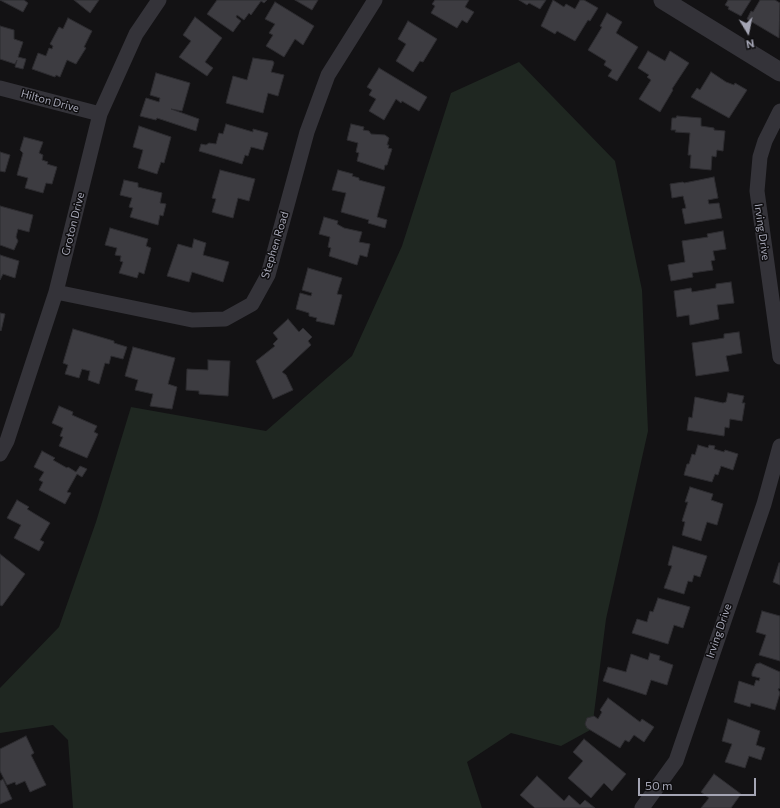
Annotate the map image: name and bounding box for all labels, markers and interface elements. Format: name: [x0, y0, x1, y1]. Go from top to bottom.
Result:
north arrow: [728, 12, 768, 52]
text: N: [745, 37, 755, 51]
street label: Hilton Drive: [19, 87, 81, 115]
street label: Groton Drive: [59, 191, 87, 257]
street label: Irving Drive: [752, 203, 772, 261]
street label: Stephen Road: [259, 210, 291, 280]
street label: Irving Drive: [703, 602, 735, 660]
scale bar: [640, 770, 758, 796]
text: 50 m: [645, 778, 673, 792]

